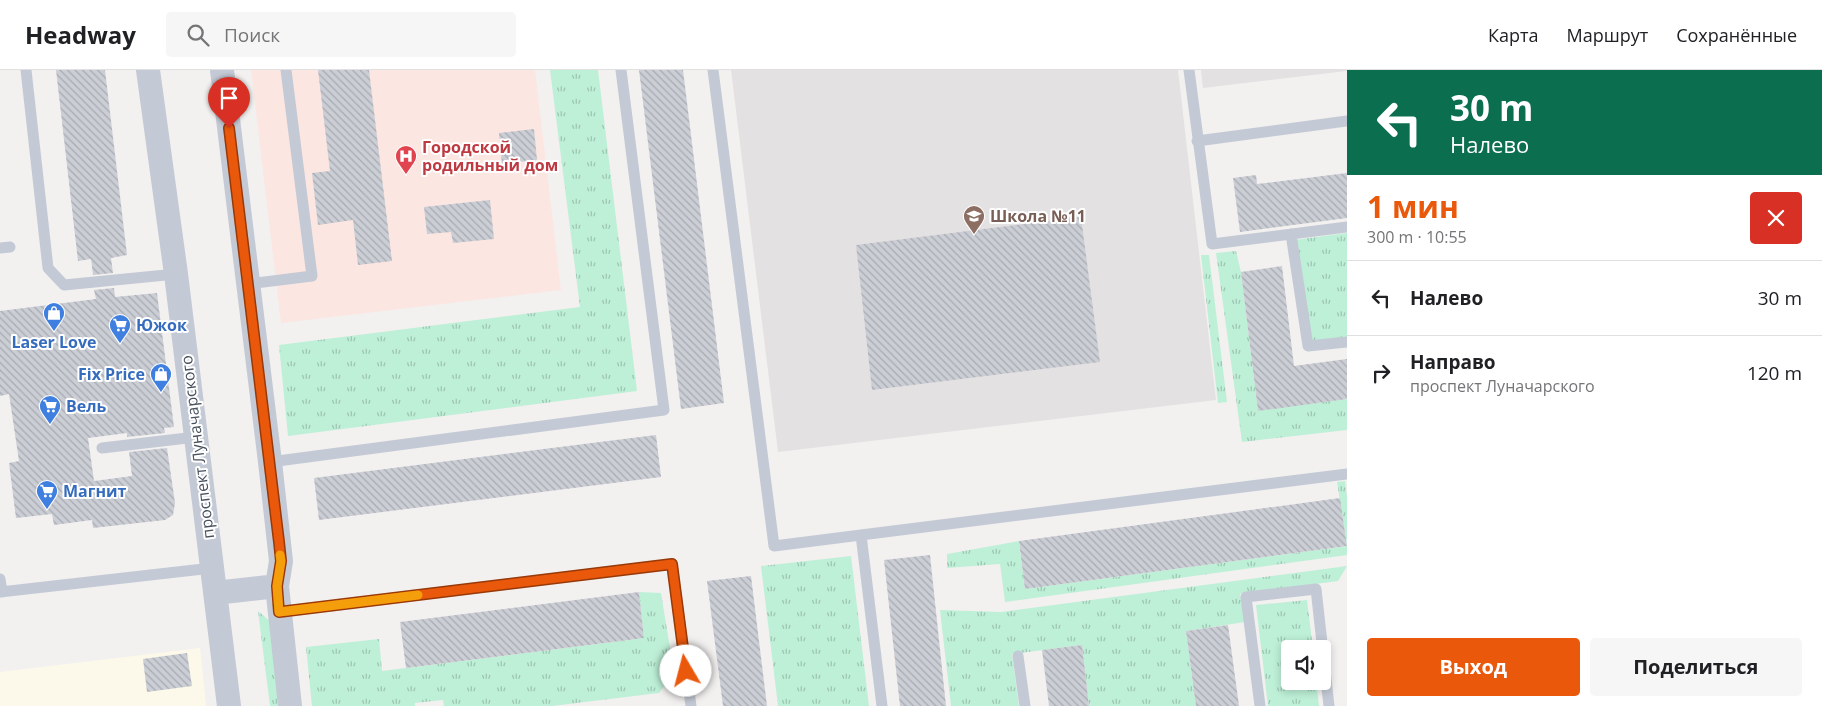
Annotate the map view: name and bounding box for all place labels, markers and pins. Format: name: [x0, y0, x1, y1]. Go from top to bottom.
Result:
pin: [208, 77, 250, 128]
place label: Городской родильный дом: [422, 136, 558, 176]
hospital icon: Городской родильный дом: [394, 144, 418, 175]
school or university icon: Школа №11: [962, 204, 986, 235]
place label: Школа №11: [990, 205, 1086, 227]
shop icon: Laser Love: [42, 301, 66, 332]
supermarket icon: Южок: [108, 313, 132, 344]
place label: Южок: [136, 314, 187, 336]
place label: Laser Love: [11, 331, 97, 353]
shop icon: Fix Price: [149, 362, 173, 393]
place label: Fix Price: [78, 363, 145, 385]
supermarket icon: Вель: [38, 394, 62, 425]
place label: Вель: [66, 395, 107, 417]
supermarket icon: Магнит: [35, 479, 59, 510]
place label: Магнит: [63, 480, 127, 502]

